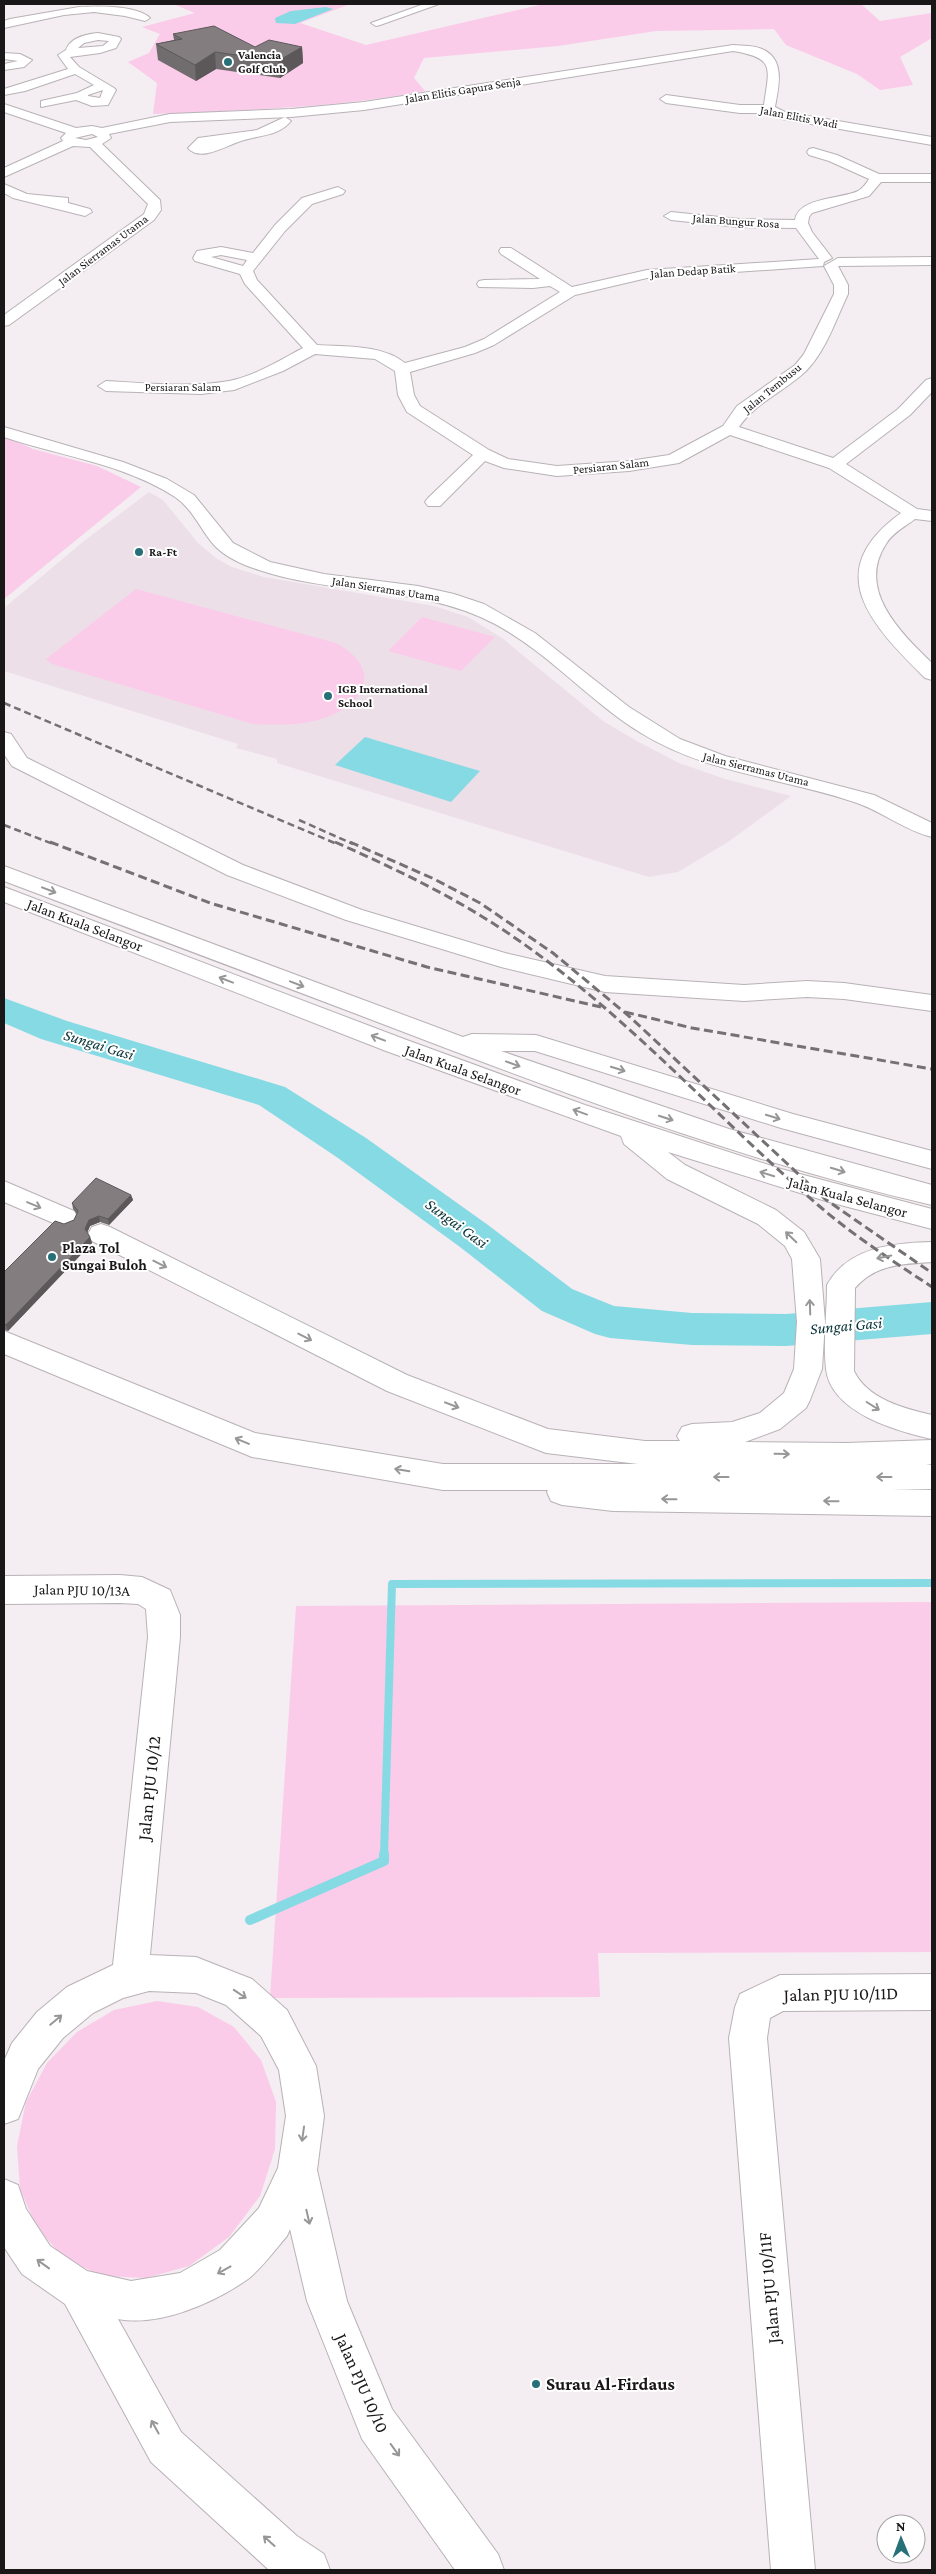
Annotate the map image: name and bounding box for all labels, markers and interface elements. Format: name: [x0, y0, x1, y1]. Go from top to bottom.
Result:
place label: Valencia Golf Club: [237, 48, 286, 76]
marker: Valencia Golf Club: [222, 56, 234, 68]
street label: Jalan Elitis Gapura Senja: [403, 74, 522, 106]
street label: Jalan Elitis Wadi: [758, 102, 839, 131]
street label: Jalan Sierramas Utama: [54, 211, 151, 289]
street label: Jalan Bungur Rosa: [691, 211, 780, 231]
street label: Jalan Dedap Batik: [649, 261, 736, 281]
street label: Jalan Tembusu: [739, 360, 805, 416]
street label: Persiaran Salam: [145, 380, 222, 394]
street label: Persiaran Salam: [572, 455, 650, 477]
place label: Ra-Ft: [149, 545, 178, 559]
marker: Ra-Ft: [133, 546, 145, 558]
street label: Jalan Sierramas Utama: [330, 573, 441, 605]
place label: IGB International School: [338, 682, 428, 710]
marker: IGB International School: [322, 690, 334, 702]
street label: Jalan Sierramas Utama: [700, 749, 811, 789]
one-way arrow: [41, 886, 57, 895]
street label: Jalan Kuala Selangor: [23, 895, 146, 956]
one-way arrow: [219, 974, 234, 984]
one-way arrow: [289, 980, 305, 989]
water label: Sungai Gasi: [61, 1026, 137, 1064]
one-way arrow: [371, 1033, 386, 1042]
street label: Jalan Kuala Selangor: [400, 1041, 524, 1100]
one-way arrow: [504, 1060, 520, 1069]
one-way arrow: [609, 1064, 625, 1074]
one-way arrow: [572, 1107, 588, 1116]
one-way arrow: [658, 1113, 674, 1123]
one-way arrow: [764, 1113, 780, 1122]
one-way arrow: [830, 1165, 846, 1175]
one-way arrow: [760, 1169, 776, 1179]
street label: Jalan Kuala Selangor: [785, 1173, 910, 1222]
water label: Sungai Gasi: [422, 1195, 492, 1253]
one-way arrow: [26, 1200, 41, 1210]
one-way arrow: [785, 1231, 797, 1243]
place label: Plaza Tol Sungai Buloh: [62, 1240, 147, 1273]
marker: Plaza Tol Sungai Buloh: [46, 1251, 58, 1263]
one-way arrow: [876, 1253, 892, 1263]
one-way arrow: [152, 1259, 167, 1269]
one-way arrow: [806, 1299, 815, 1315]
water label: Sungai Gasi: [809, 1314, 884, 1338]
one-way arrow: [297, 1333, 312, 1342]
one-way arrow: [866, 1400, 880, 1411]
one-way arrow: [445, 1401, 460, 1410]
one-way arrow: [235, 1436, 250, 1446]
one-way arrow: [774, 1449, 790, 1459]
one-way arrow: [394, 1465, 410, 1475]
one-way arrow: [713, 1472, 730, 1482]
one-way arrow: [876, 1472, 892, 1482]
one-way arrow: [661, 1494, 677, 1504]
one-way arrow: [823, 1497, 839, 1506]
street label: Jalan PJU 10/13A: [32, 1581, 131, 1600]
street label: Jalan PJU 10/12: [133, 1735, 164, 1843]
street label: Jalan PJU 10/11D: [782, 1983, 898, 2005]
one-way arrow: [233, 1989, 247, 1999]
one-way arrow: [50, 2014, 63, 2025]
one-way arrow: [297, 2126, 307, 2142]
one-way arrow: [304, 2209, 313, 2225]
street label: Jalan PJU 10/11F: [754, 2232, 784, 2346]
one-way arrow: [36, 2259, 50, 2269]
one-way arrow: [217, 2265, 232, 2275]
street label: Jalan PJU 10/10: [330, 2328, 393, 2436]
place label: Surau Al-Firdaus: [546, 2374, 675, 2394]
marker: Surau Al-Firdaus: [530, 2378, 542, 2390]
one-way arrow: [149, 2420, 159, 2435]
one-way arrow: [390, 2443, 400, 2457]
north arrow: [876, 2514, 926, 2564]
text: N: [896, 2518, 906, 2534]
one-way arrow: [262, 2535, 275, 2547]

